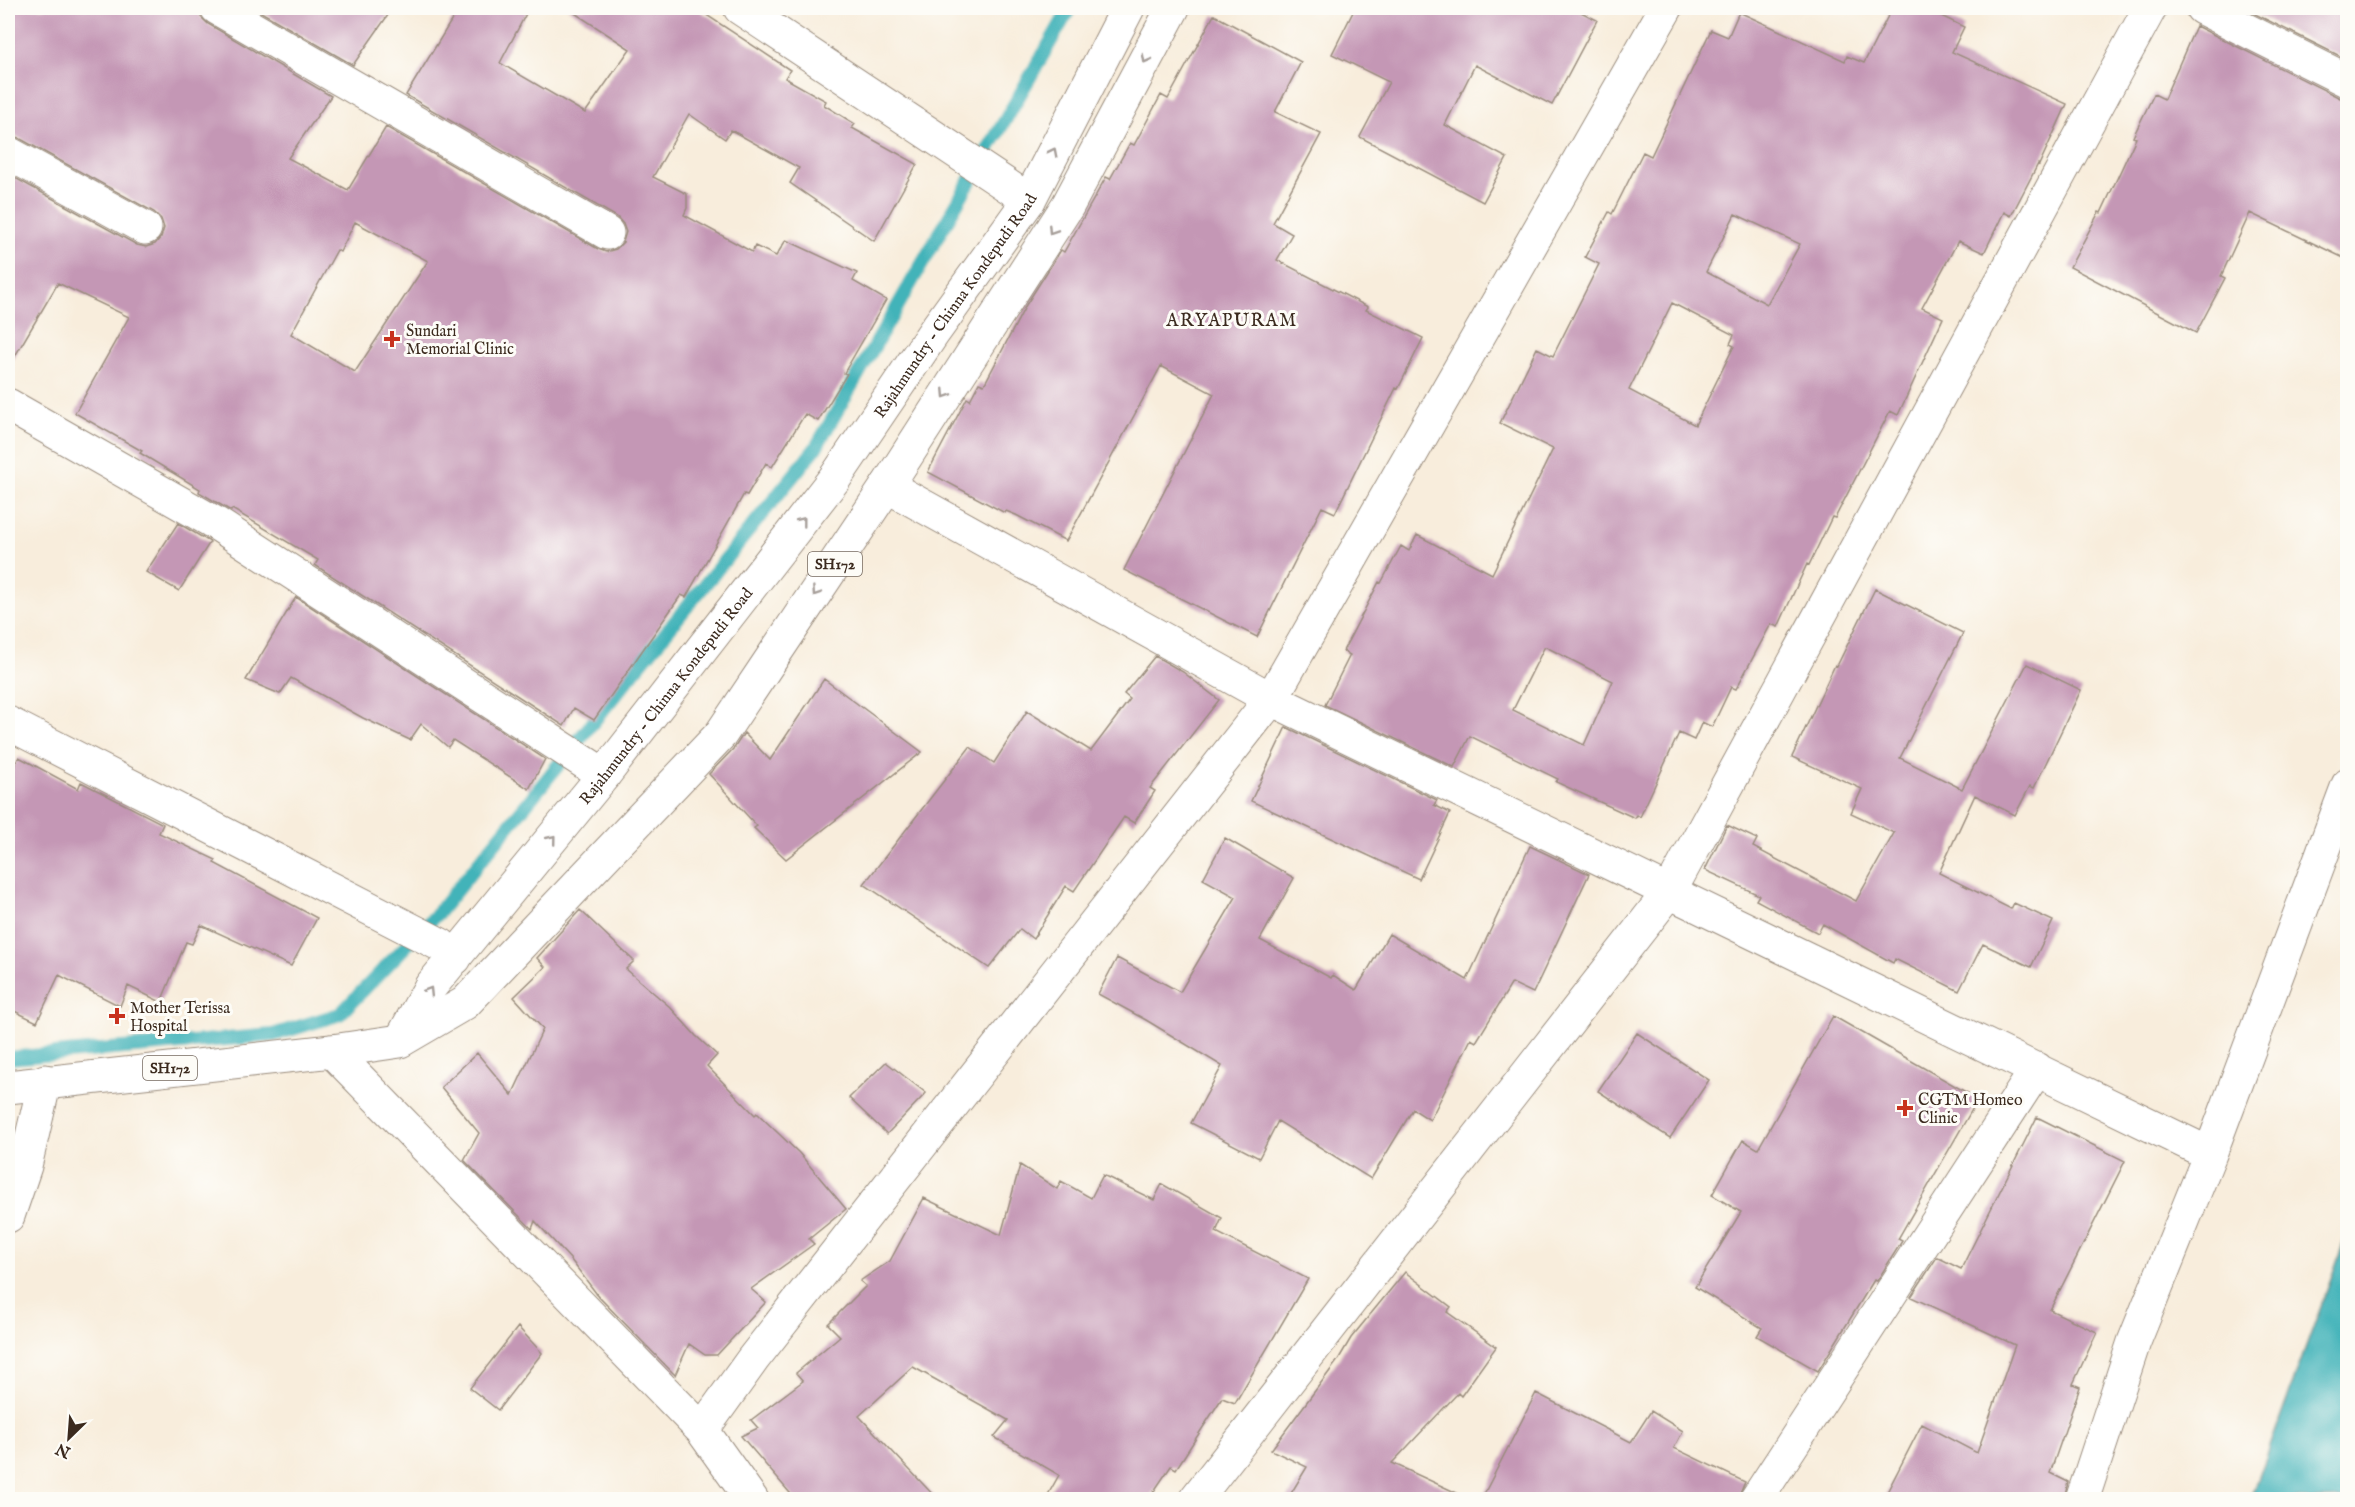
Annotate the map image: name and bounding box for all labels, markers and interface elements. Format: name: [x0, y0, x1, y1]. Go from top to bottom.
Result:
one-way arrow: [1142, 53, 1153, 63]
one-way arrow: [1046, 147, 1057, 158]
street label: Rajahmundry - Chinna Kondepudi Road: [871, 191, 1043, 422]
one-way arrow: [1047, 224, 1059, 234]
district label: ARYAPURAM: [1165, 310, 1298, 333]
place label: Sundari Memorial Clinic: [406, 322, 514, 360]
marker: Sundari Memorial Clinic: [383, 330, 401, 348]
one-way arrow: [942, 388, 954, 398]
one-way arrow: [794, 516, 805, 527]
road number: SH172: [808, 552, 862, 576]
street label: Rajahmundry - Chinna Kondepudi Road: [576, 584, 758, 809]
one-way arrow: [812, 585, 823, 596]
one-way arrow: [544, 835, 555, 846]
one-way arrow: [421, 986, 432, 997]
place label: Mother Terissa Hospital: [130, 999, 230, 1037]
marker: Mother Terissa Hospital: [108, 1007, 126, 1025]
road number: SH172: [143, 1056, 197, 1080]
place label: CGTM Homeo Clinic: [1918, 1091, 2023, 1129]
marker: CGTM Homeo Clinic: [1896, 1099, 1914, 1117]
north arrow: [39, 1408, 99, 1468]
text: N: [53, 1438, 75, 1462]

